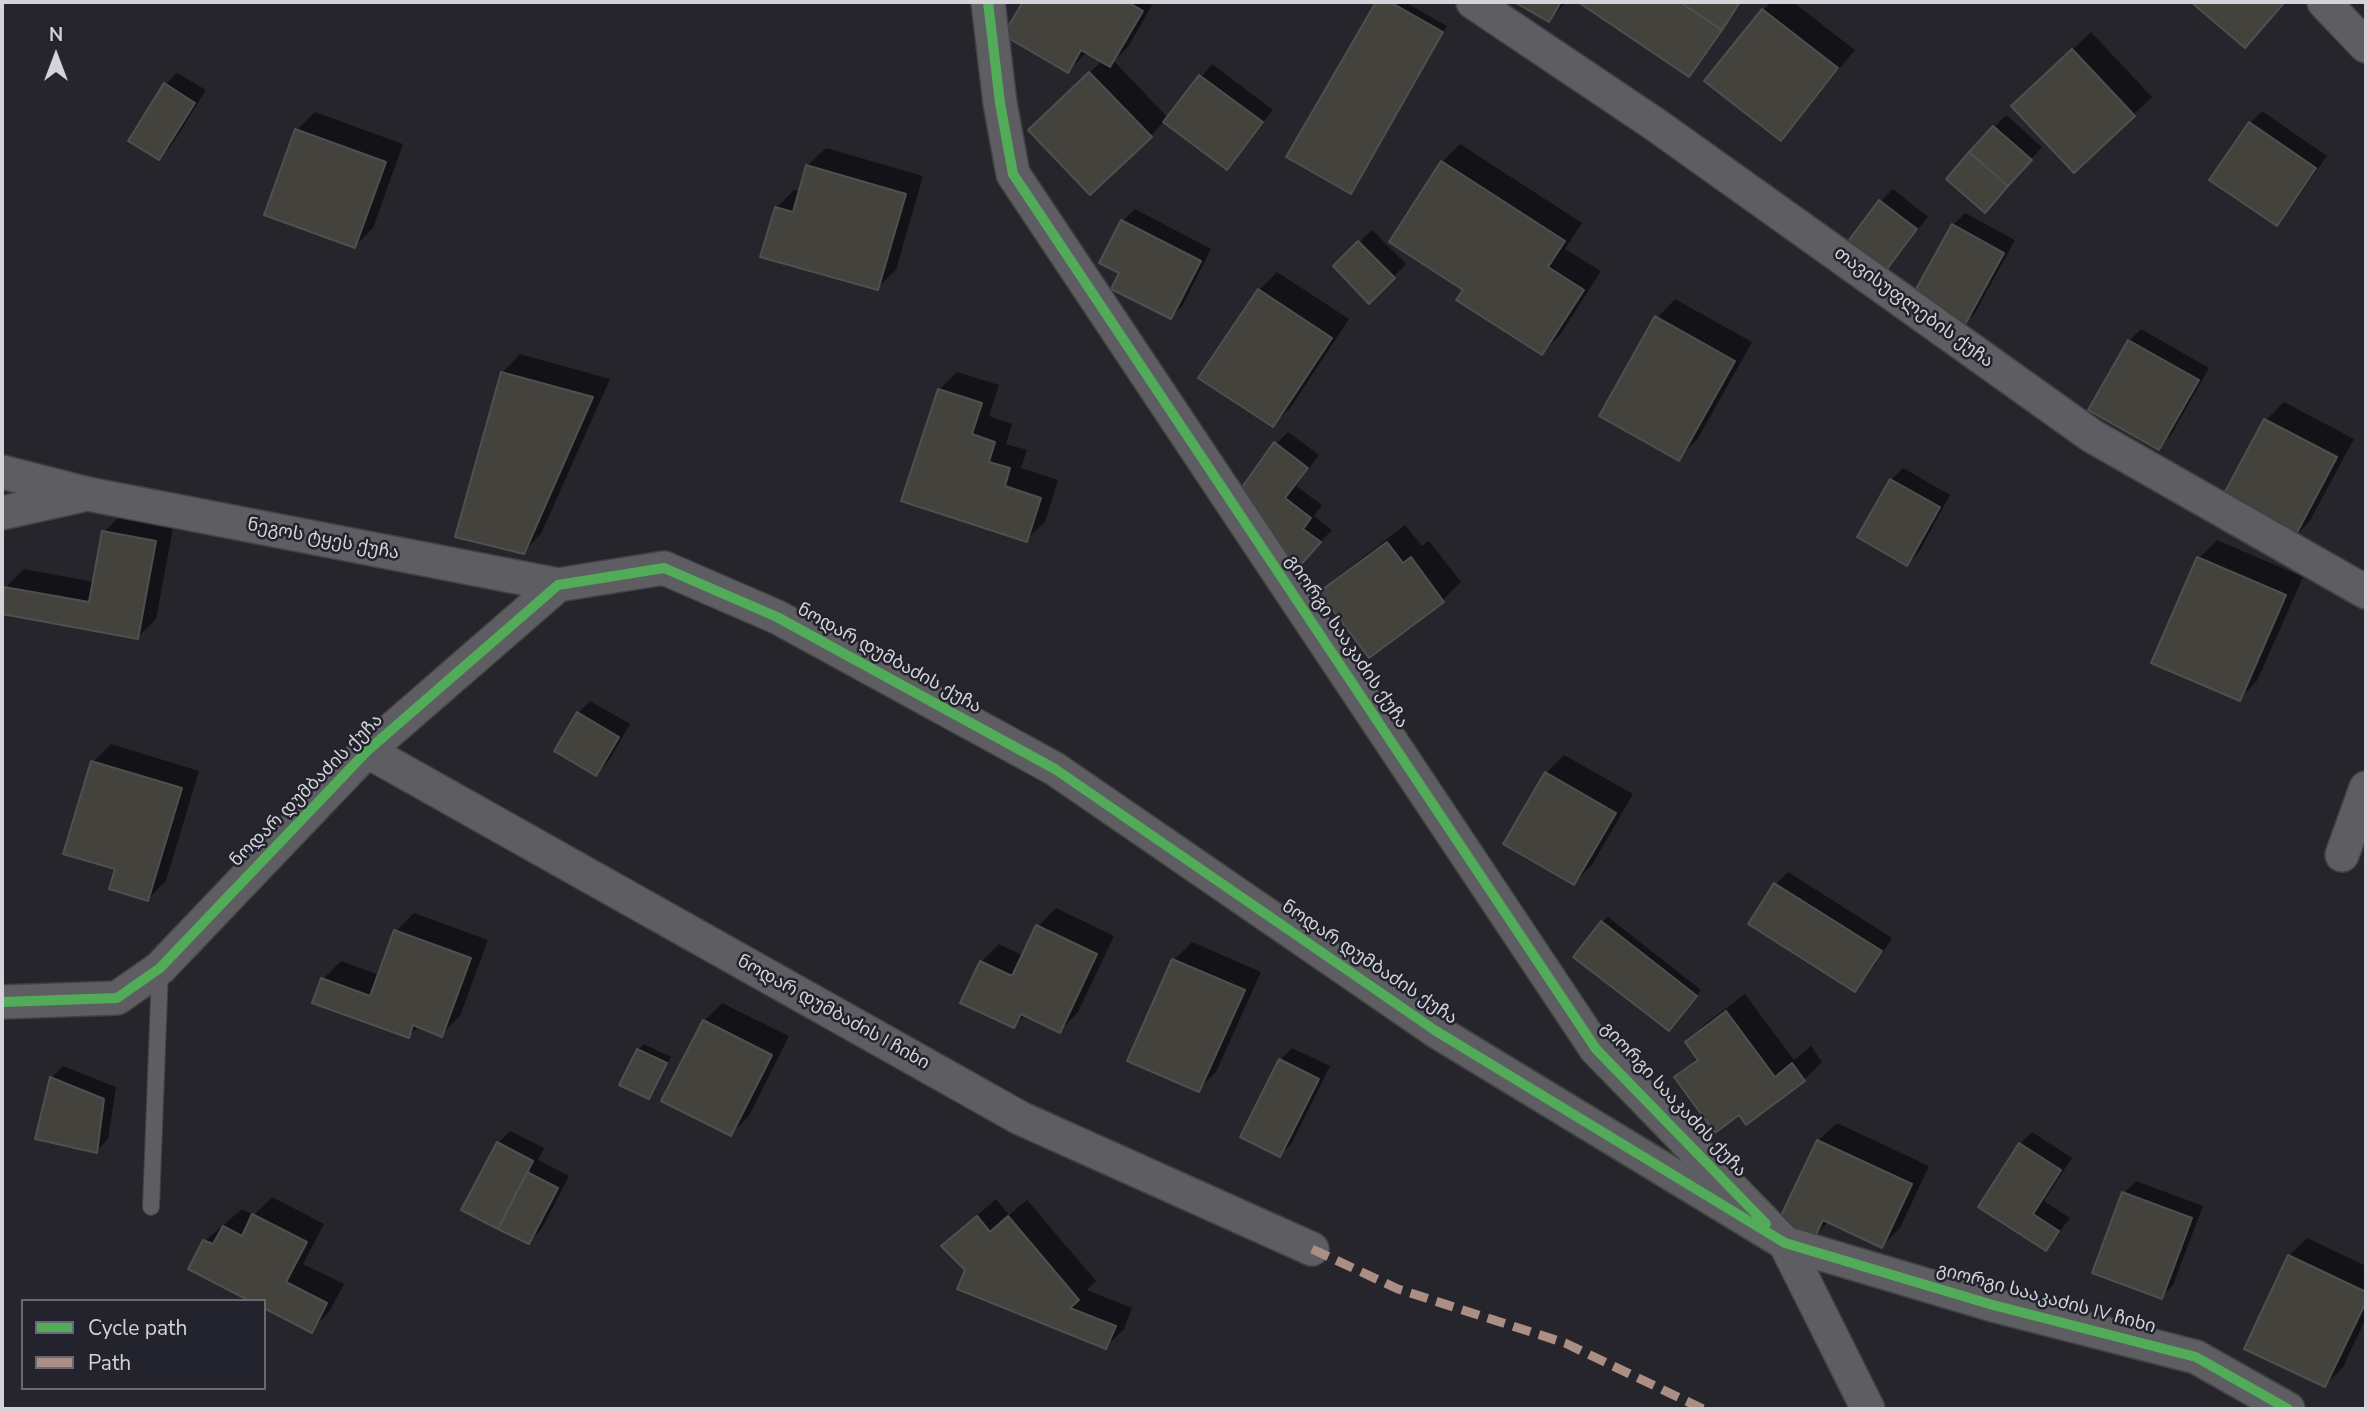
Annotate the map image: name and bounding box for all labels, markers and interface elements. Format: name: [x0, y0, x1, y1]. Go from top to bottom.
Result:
north arrow: [21, 21, 91, 91]
text: N: [49, 22, 63, 48]
street label: თავისუფლების ქუჩა: [1829, 243, 1997, 373]
street label: ნეგოს ტყეს ქუჩა: [245, 515, 401, 565]
street label: გიორგი სააკაძის ქუჩა: [1280, 551, 1412, 733]
street label: ნოდარ დუმბაძის ქუჩა: [793, 599, 985, 719]
street label: ნოდარ დუმბაძის ქუჩა: [226, 710, 388, 872]
street label: ნოდარ დუმბაძის ქუჩა: [1277, 896, 1461, 1030]
street label: ნოდარ დუმბაძის I ჩიხი: [733, 951, 933, 1075]
street label: გიორგი სააკაძის ქუჩა: [1595, 1018, 1751, 1182]
street label: გიორგი სააკაძის IV ჩიხი: [1934, 1259, 2158, 1339]
legend: [21, 1299, 266, 1390]
text: Cycle path: [88, 1314, 187, 1342]
text: Path: [88, 1349, 131, 1377]

